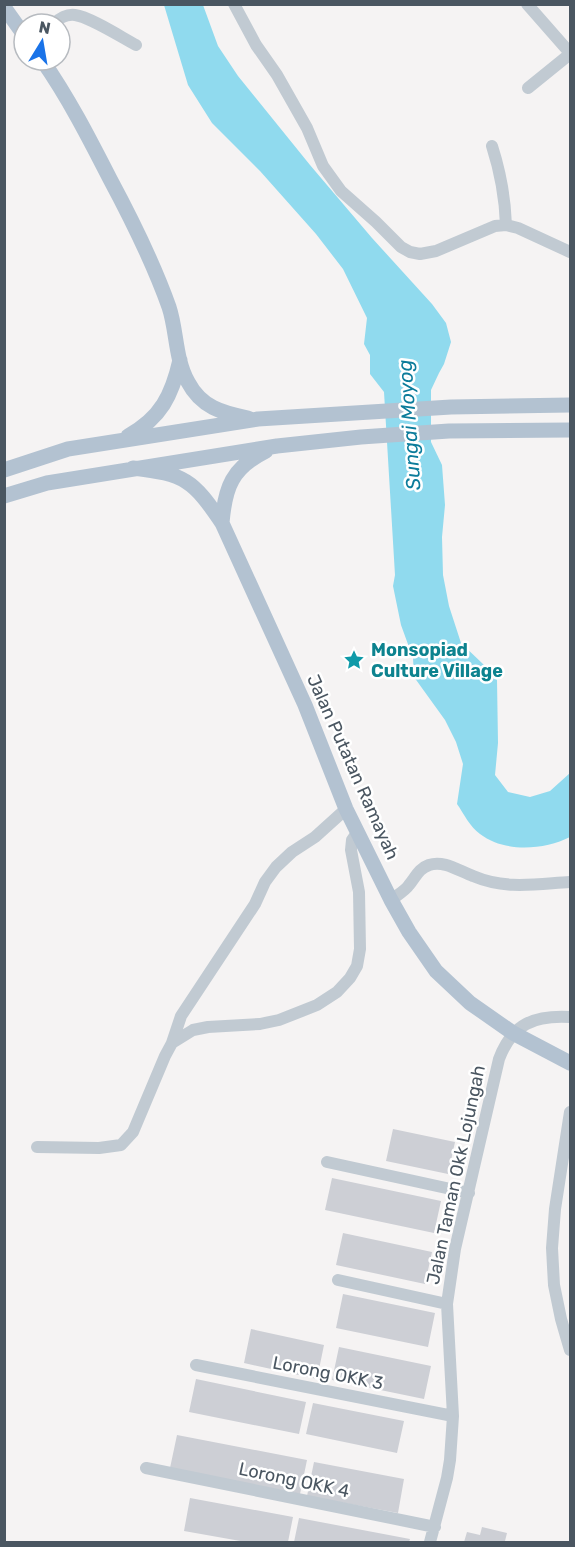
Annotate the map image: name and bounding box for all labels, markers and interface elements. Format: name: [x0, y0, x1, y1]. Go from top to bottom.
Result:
north arrow: [12, 12, 72, 72]
text: N: [37, 17, 52, 38]
water label: Sungai Moyog: [392, 359, 426, 491]
place label: Monsopiad Culture Village: [371, 639, 503, 682]
place icon: Monsopiad Culture Village: [342, 648, 366, 672]
street label: Jalan Putatan Ramayah: [302, 671, 404, 863]
street label: Jalan Taman Okk Lojungah: [422, 1063, 490, 1287]
street label: Lorong OKK 3: [271, 1351, 385, 1395]
street label: Lorong OKK 4: [237, 1458, 351, 1502]

